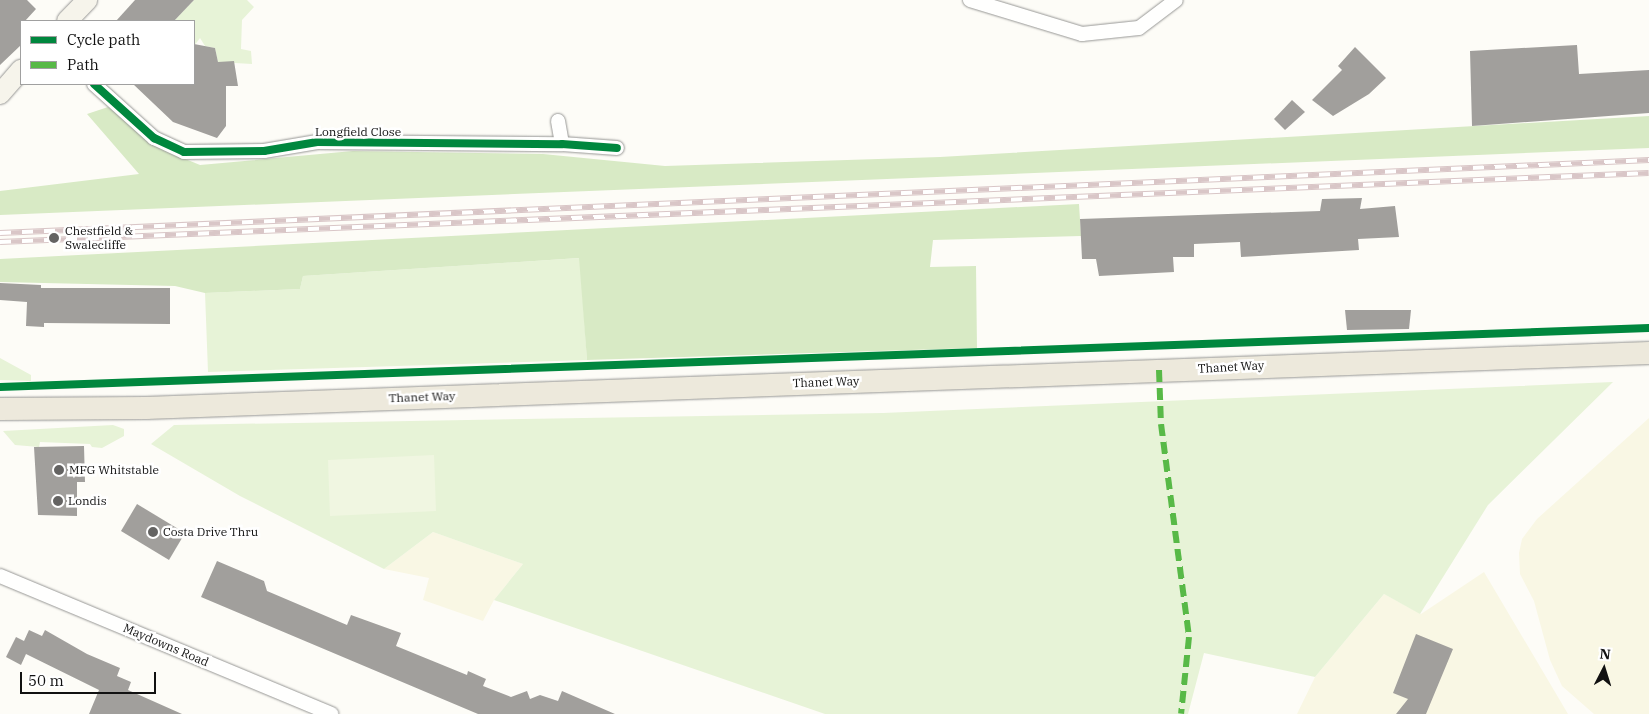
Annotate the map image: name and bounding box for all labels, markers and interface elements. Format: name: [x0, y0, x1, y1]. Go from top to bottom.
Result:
legend: [20, 20, 195, 85]
text: Cycle path: [67, 30, 140, 49]
text: Path: [67, 55, 99, 74]
street label: Longfield Close: [315, 125, 401, 139]
place label: Chestfield & Swalecliffe: [65, 224, 133, 252]
marker: Chestfield & Swalecliffe: [47, 231, 61, 245]
street label: Thanet Way: [1197, 358, 1265, 376]
street label: Thanet Way: [792, 374, 860, 390]
street label: Thanet Way: [388, 389, 456, 405]
place label: MFG Whitstable: [69, 463, 159, 477]
marker: MFG Whitstable: [53, 464, 65, 476]
place label: Londis: [68, 494, 106, 508]
marker: Londis: [52, 495, 64, 507]
place label: Costa Drive Thru: [163, 525, 258, 539]
marker: Costa Drive Thru: [147, 526, 159, 538]
street label: Maydowns Road: [121, 621, 211, 669]
north arrow: [1579, 644, 1629, 694]
text: N: [1599, 645, 1612, 664]
scale bar: [22, 662, 159, 694]
text: 50 m: [28, 671, 64, 690]

